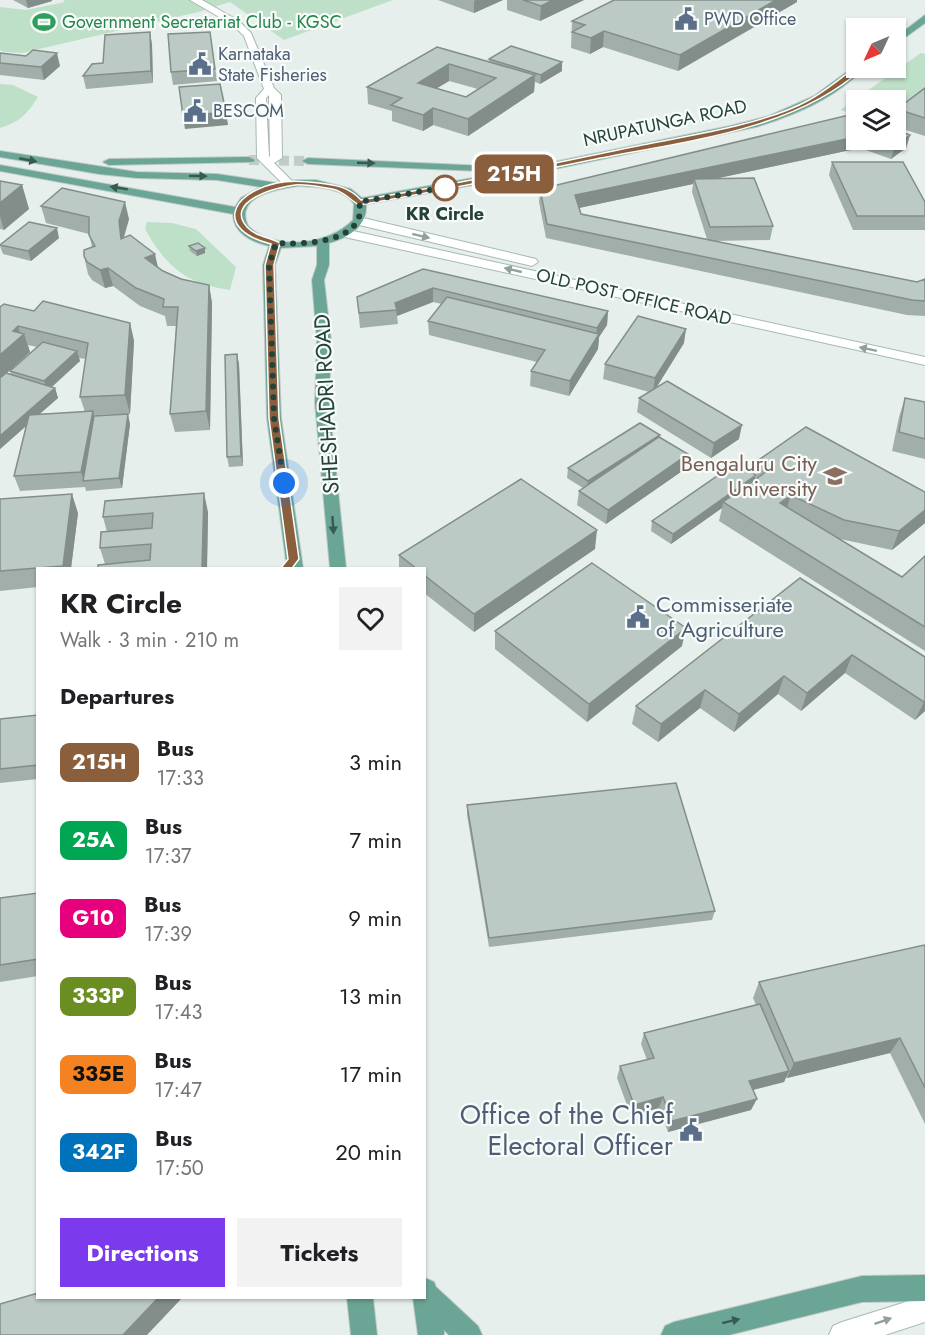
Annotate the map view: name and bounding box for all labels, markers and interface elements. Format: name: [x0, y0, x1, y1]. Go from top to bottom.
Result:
public building icon: PWD Office: [673, 6, 699, 32]
place label: PWD Office: [704, 6, 796, 32]
sports icon: Government Secretariat Club - KGSC: [31, 9, 57, 35]
place label: Government Secretariat Club - KGSC: [62, 9, 342, 35]
north arrow: [846, 18, 906, 78]
map controls: [846, 18, 906, 150]
place label: Karnataka State Fisheries: [218, 41, 327, 88]
public building icon: Karnataka State Fisheries: [187, 51, 213, 77]
button: layers: [846, 90, 906, 150]
street label: NRUPATUNGA ROAD: [581, 93, 749, 153]
public building icon: BESCOM: [182, 98, 208, 124]
place label: BESCOM: [213, 98, 284, 124]
line badge: 215H: [472, 154, 556, 194]
one-way arrow: [19, 156, 38, 165]
one-way arrow: [357, 159, 376, 168]
text: 215H: [487, 159, 541, 189]
one-way arrow: [188, 171, 207, 181]
marker: KR Circle: [432, 175, 458, 201]
one-way arrow: [109, 183, 128, 192]
place label: KR Circle: [406, 201, 484, 227]
one-way arrow: [412, 231, 430, 241]
street label: OLD POST OFFICE ROAD: [534, 262, 734, 332]
one-way arrow: [504, 265, 523, 275]
street label: SHESHADRI ROAD: [305, 313, 347, 495]
one-way arrow: [858, 344, 877, 353]
place label: Bengaluru City University: [681, 447, 817, 504]
school or university icon: Bengaluru City University: [822, 463, 848, 489]
your location: [269, 468, 299, 498]
one-way arrow: [328, 515, 338, 534]
text: KR Circle: [60, 583, 182, 624]
button: heart: [339, 587, 402, 650]
place label: Commisseriate of Agriculture: [656, 588, 793, 645]
public building icon: Commisseriate of Agriculture: [625, 604, 651, 630]
text: Walk · 3 min · 210 m: [60, 626, 239, 655]
text: Departures: [60, 680, 174, 712]
text: Bus: [157, 732, 194, 764]
text: 3 min: [349, 746, 402, 778]
text: 215H: [72, 747, 127, 777]
text: 17:33: [157, 764, 204, 793]
text: Bus: [145, 810, 182, 842]
text: 7 min: [349, 824, 402, 856]
text: 25A: [72, 825, 115, 855]
text: 17:37: [145, 842, 191, 871]
text: Bus: [144, 888, 181, 920]
text: 9 min: [348, 902, 402, 934]
text: G10: [72, 903, 114, 933]
text: 17:39: [144, 920, 192, 949]
text: Bus: [154, 966, 192, 998]
text: 13 min: [339, 980, 402, 1012]
text: 333P: [72, 981, 124, 1011]
text: 17:43: [154, 998, 202, 1027]
text: Bus: [154, 1044, 192, 1076]
text: 17 min: [340, 1058, 402, 1090]
text: 335E: [72, 1059, 124, 1089]
text: 17:47: [154, 1076, 202, 1105]
place label: Office of the Chief Electoral Officer: [460, 1095, 674, 1165]
public building icon: Office of the Chief Electoral Officer: [678, 1117, 704, 1143]
text: Bus: [155, 1122, 192, 1154]
text: 20 min: [335, 1136, 402, 1168]
text: 342F: [72, 1137, 125, 1167]
text: 17:50: [155, 1154, 204, 1183]
button: Directions: [60, 1218, 225, 1287]
button: Tickets: [237, 1218, 402, 1287]
one-way arrow: [722, 1316, 740, 1326]
one-way arrow: [874, 1316, 892, 1325]

